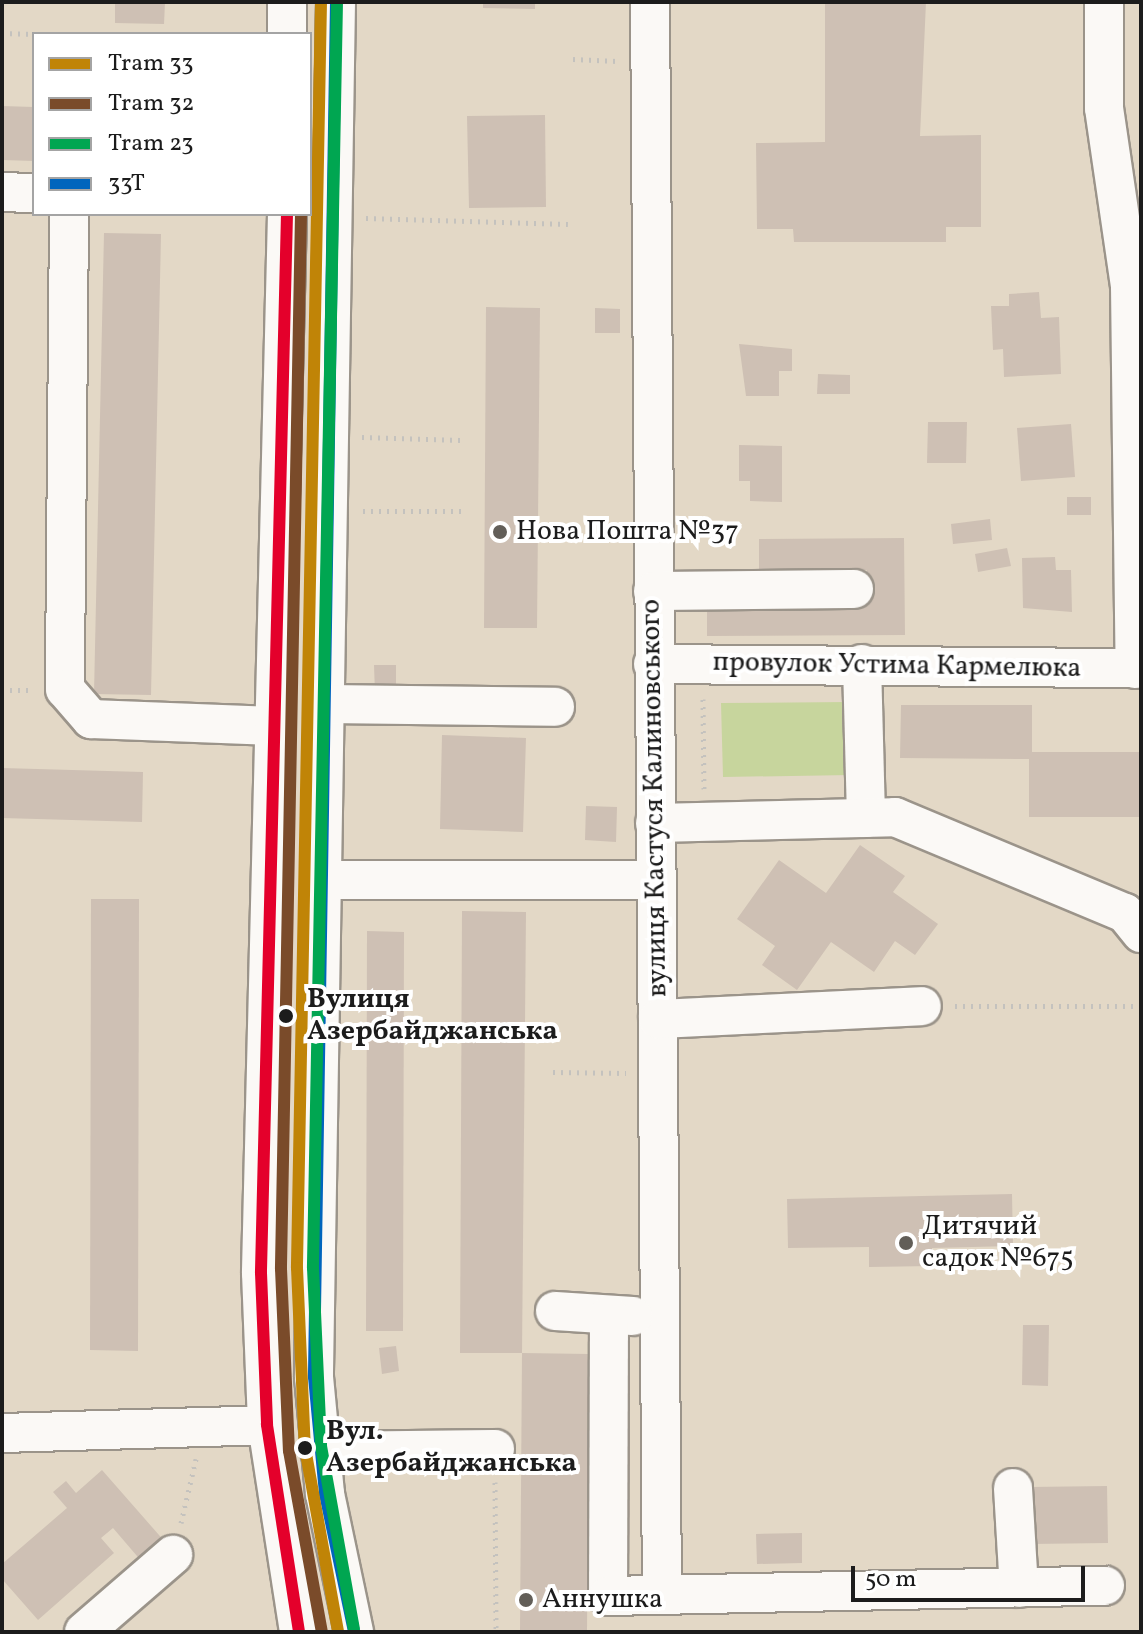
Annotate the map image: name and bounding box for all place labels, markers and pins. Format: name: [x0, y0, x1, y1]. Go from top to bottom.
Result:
place label: Нова Пошта №37: [516, 515, 739, 549]
marker: Нова Пошта №37: [491, 523, 509, 541]
place label: Вулиця Азербайджанська: [307, 983, 558, 1049]
marker: Вулиця Азербайджанська: [272, 1002, 300, 1030]
place label: Дитячий садок №675: [922, 1210, 1074, 1276]
marker: Дитячий садок №675: [897, 1234, 915, 1252]
place label: Вул. Азербайджанська: [326, 1415, 577, 1481]
marker: Вул. Азербайджанська: [291, 1434, 319, 1462]
place label: Аннушка: [542, 1583, 663, 1617]
marker: Аннушка: [517, 1591, 535, 1609]

